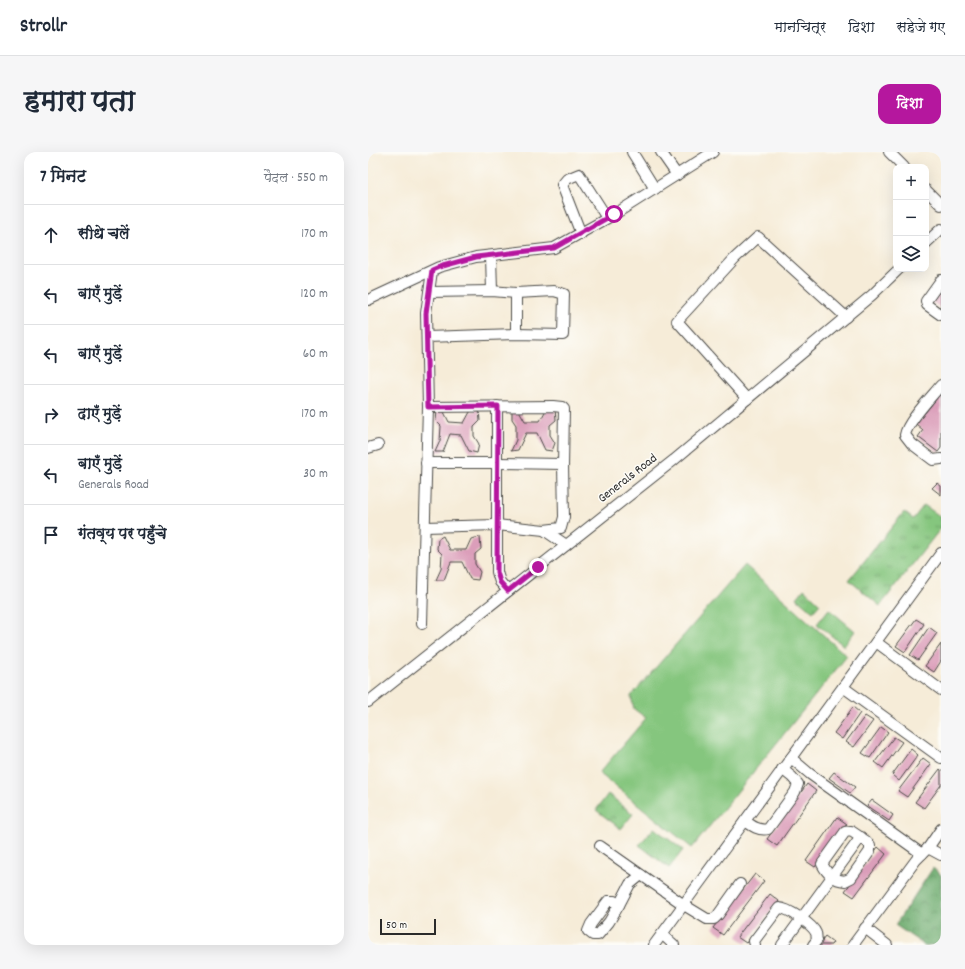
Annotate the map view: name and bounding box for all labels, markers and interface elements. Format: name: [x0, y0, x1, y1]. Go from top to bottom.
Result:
text: Strollr: [20, 14, 67, 41]
text: मानचित्र: [774, 18, 826, 38]
text: दिशा: [848, 18, 875, 38]
text: सहेजे गए: [897, 18, 945, 38]
text: हमारा पता: [24, 84, 135, 124]
button: दिशा: [878, 84, 941, 124]
map controls: [893, 164, 929, 272]
button: +: [893, 164, 929, 200]
text: 7 मिनट: [40, 166, 86, 190]
text: पैदल · 550 m: [264, 169, 328, 188]
button: −: [893, 200, 929, 236]
route start: [605, 205, 623, 223]
icon: ahead: [40, 224, 62, 246]
text: सीधे चलें: [78, 224, 129, 246]
text: 170 m: [301, 225, 328, 244]
button: layers: [893, 236, 929, 272]
icon: left: [40, 284, 62, 306]
text: बाएँ मुड़ें: [78, 284, 122, 306]
text: 120 m: [300, 285, 328, 304]
icon: left: [40, 344, 62, 366]
text: बाएँ मुड़ें: [78, 344, 122, 366]
text: 60 m: [303, 345, 328, 364]
icon: right: [40, 404, 62, 426]
text: दाएँ मुड़ें: [78, 404, 121, 426]
text: 170 m: [301, 405, 328, 424]
street label: Generals Road: [594, 450, 662, 508]
text: बाएँ मुड़ें: [78, 454, 122, 476]
icon: left: [40, 464, 62, 486]
text: 30 m: [303, 465, 328, 484]
text: Generals Road: [78, 476, 149, 495]
icon: arrive: [40, 524, 62, 546]
text: गंतव्य पर पहुँचे: [78, 524, 167, 546]
route end: [529, 558, 547, 576]
scale bar: [380, 917, 436, 936]
text: 50 m: [386, 918, 407, 934]

